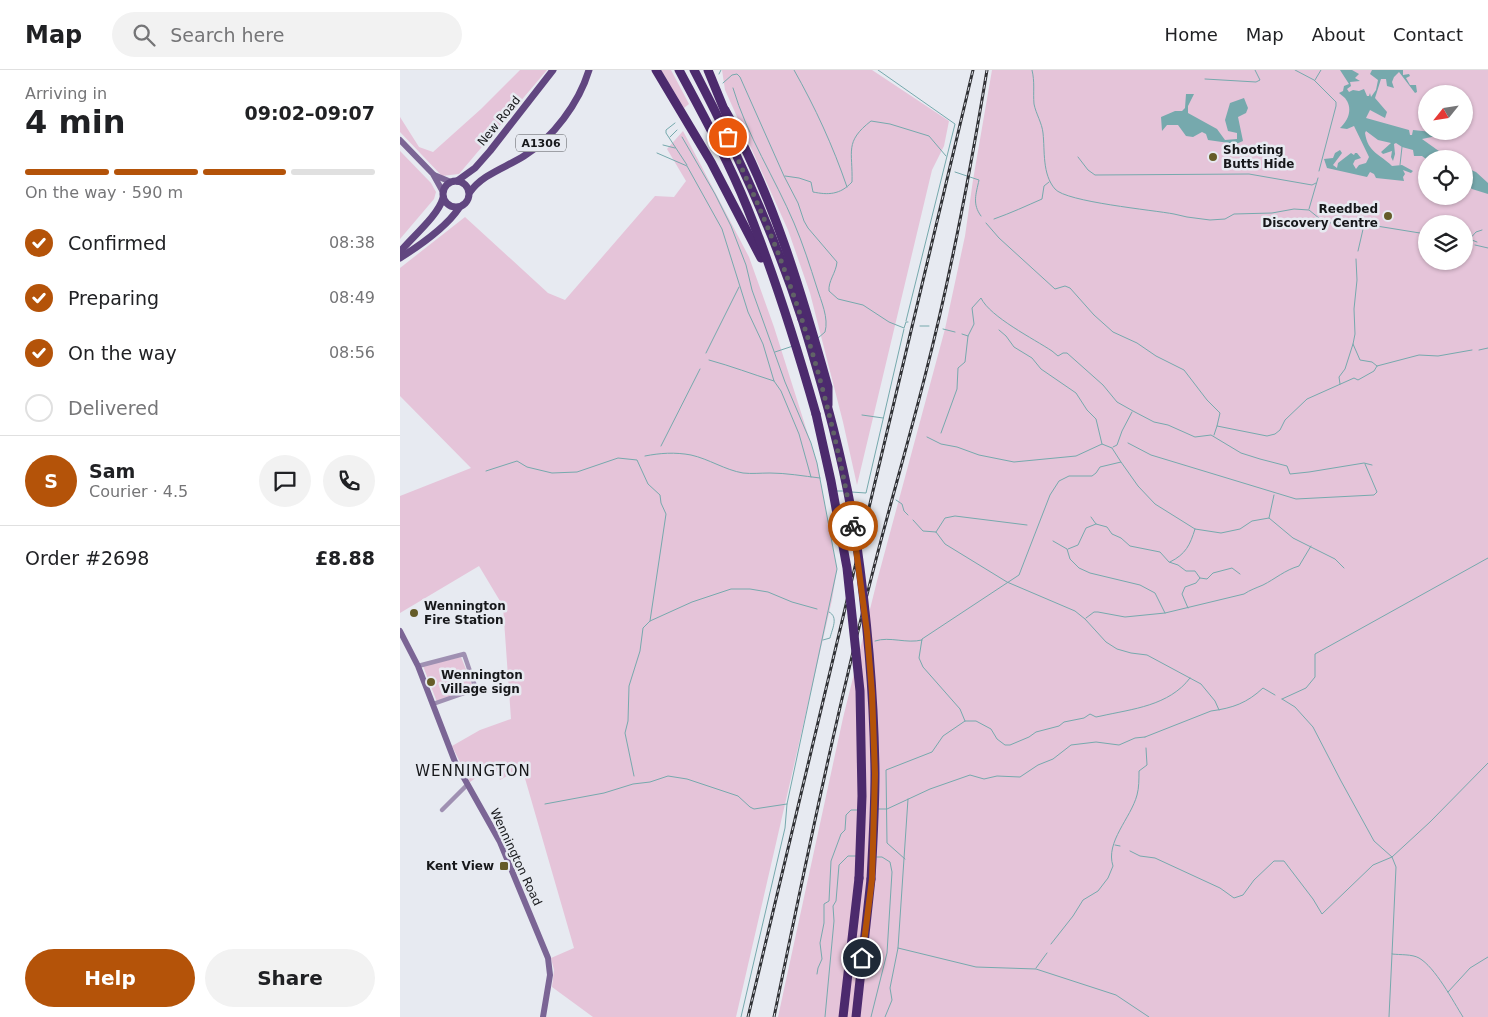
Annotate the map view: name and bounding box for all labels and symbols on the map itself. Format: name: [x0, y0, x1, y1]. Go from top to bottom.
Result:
north arrow: [1418, 85, 1472, 140]
street label: New Road: [475, 93, 523, 149]
pin: [707, 116, 749, 158]
road number: A1306: [516, 134, 566, 152]
place label: Shooting Butts Hide: [1223, 143, 1294, 171]
marker: Shooting Butts Hide: [1207, 151, 1219, 163]
place label: Reedbed Discovery Centre: [1262, 202, 1378, 230]
marker: Reedbed Discovery Centre: [1382, 210, 1394, 222]
courier: [828, 501, 878, 551]
place label: Wennington Fire Station: [424, 599, 506, 627]
marker: Wennington Fire Station: [408, 607, 420, 619]
place label: Wennington Village sign: [441, 668, 523, 696]
marker: Wennington Village sign: [425, 676, 437, 688]
district label: WENNINGTON: [415, 762, 531, 780]
street label: Wennington Road: [487, 806, 545, 908]
place label: Kent View: [426, 859, 494, 873]
marker: Kent View: [498, 860, 510, 872]
pin: [841, 937, 883, 979]

